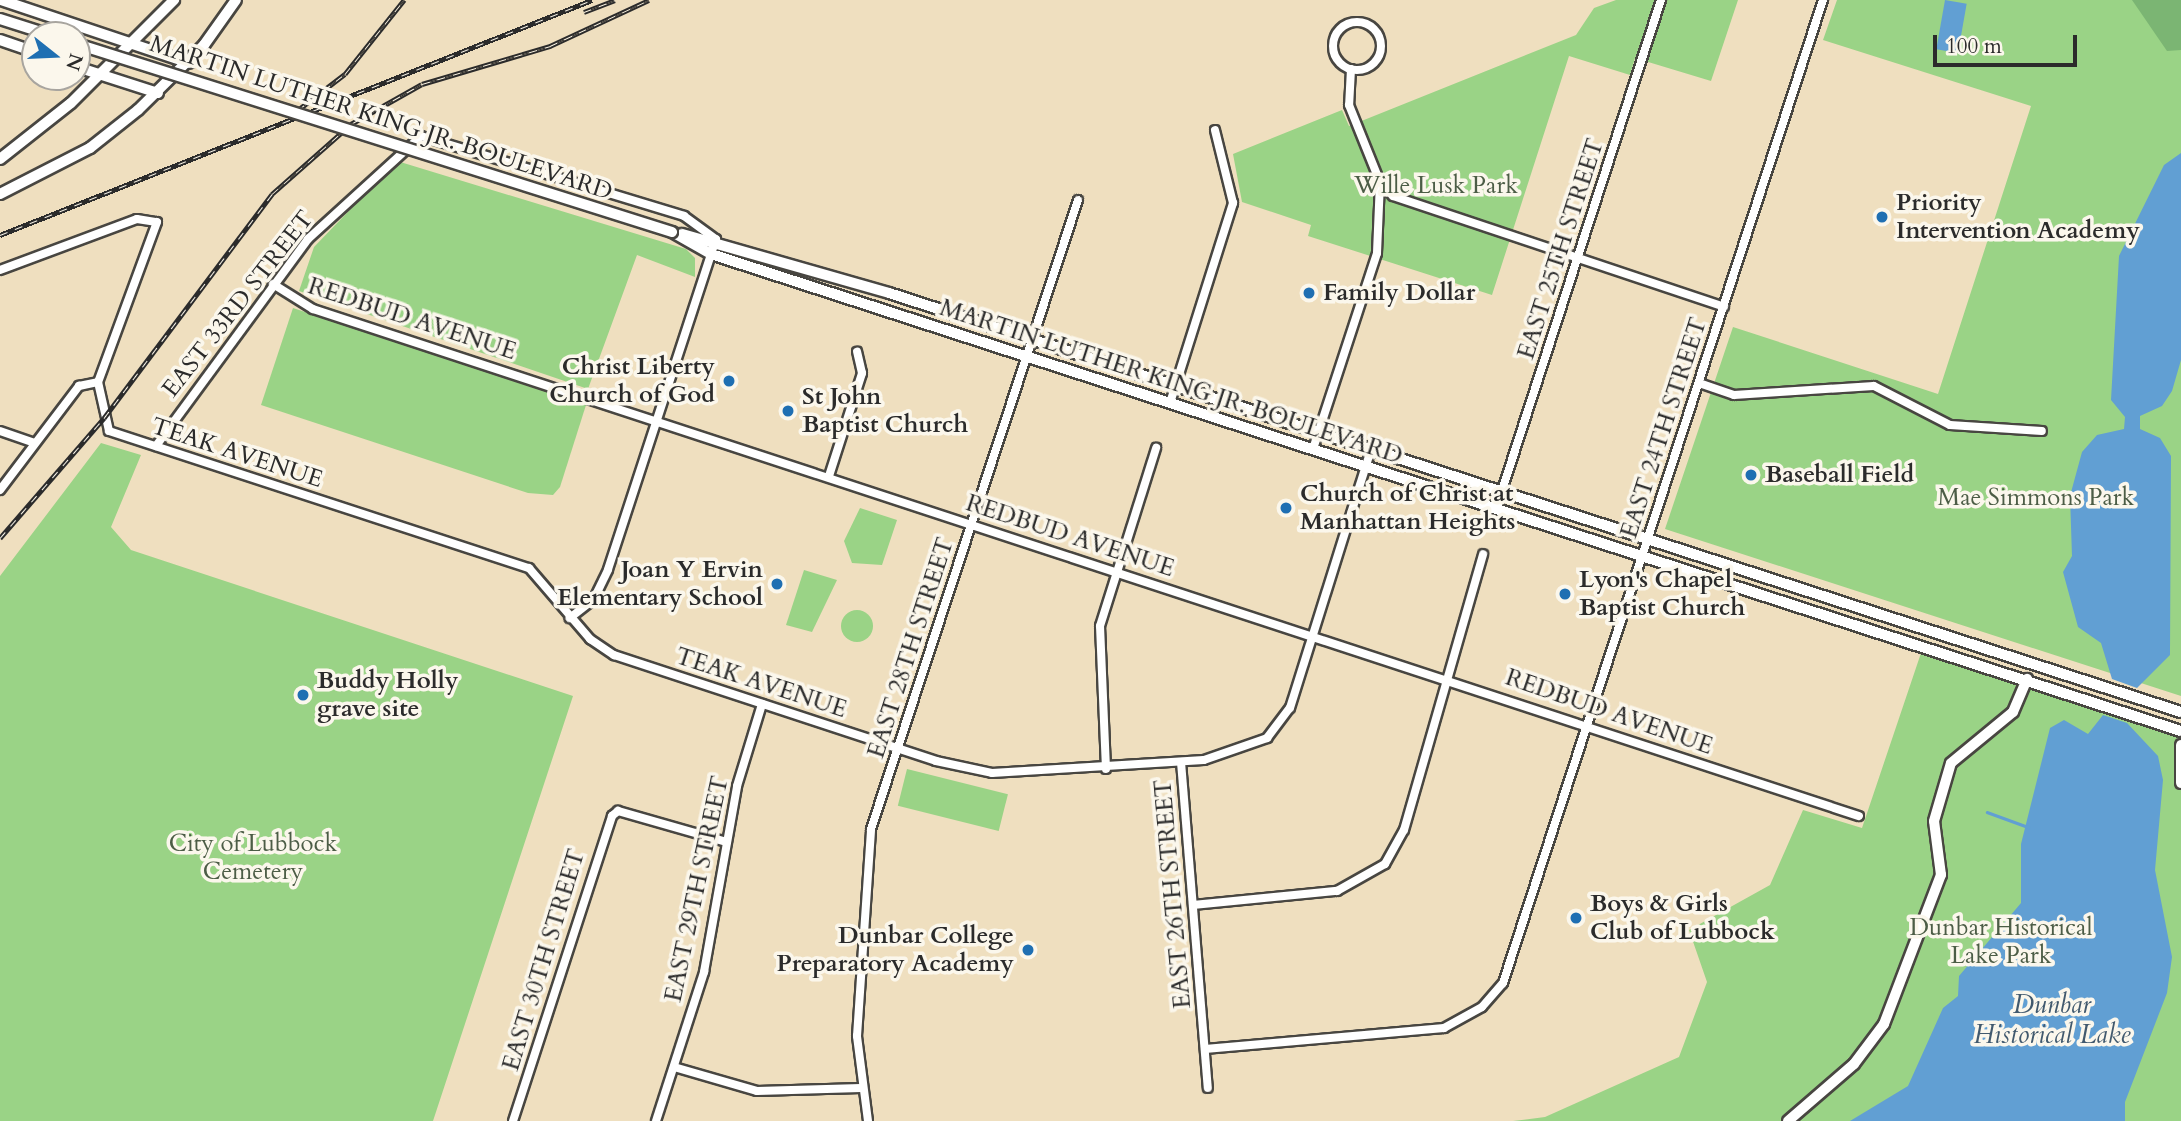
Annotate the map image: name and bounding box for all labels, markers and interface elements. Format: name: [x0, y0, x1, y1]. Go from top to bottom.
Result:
north arrow: [21, 21, 91, 91]
scale bar: [1936, 21, 2080, 65]
street label: MARTIN LUTHER KING JR. BOULEVARD: [146, 29, 616, 207]
text: 100 m: [1946, 32, 2002, 61]
text: N: [59, 50, 89, 74]
street label: EAST 25TH STREET: [1512, 135, 1610, 363]
park label: Wille Lusk Park: [1354, 172, 1518, 200]
place label: Priority Intervention Academy: [1896, 189, 2140, 245]
street label: EAST 33RD STREET: [156, 205, 320, 403]
marker: Priority Intervention Academy: [1874, 209, 1890, 225]
street label: REDBUD AVENUE: [304, 272, 520, 366]
place label: Family Dollar: [1323, 279, 1475, 307]
marker: Family Dollar: [1301, 285, 1317, 301]
street label: MARTIN LUTHER KING JR. BOULEVARD: [936, 293, 1406, 471]
street label: EAST 24TH STREET: [1615, 314, 1713, 542]
place label: Christ Liberty Church of God: [549, 353, 715, 409]
marker: Christ Liberty Church of God: [721, 373, 737, 389]
place label: St John Baptist Church: [802, 383, 968, 439]
marker: St John Baptist Church: [780, 403, 796, 419]
street label: TEAK AVENUE: [148, 412, 326, 494]
place label: Baseball Field: [1765, 461, 1914, 489]
marker: Baseball Field: [1743, 467, 1759, 483]
place label: Church of Christ at Manhattan Heights: [1300, 480, 1515, 536]
park label: Mae Simmons Park: [1938, 484, 2134, 512]
street label: REDBUD AVENUE: [962, 489, 1178, 583]
marker: Church of Christ at Manhattan Heights: [1278, 500, 1294, 516]
street label: EAST 28TH STREET: [862, 534, 960, 762]
place label: Joan Y Ervin Elementary School: [557, 556, 763, 612]
place label: Lyon's Chapel Baptist Church: [1579, 566, 1745, 622]
marker: Joan Y Ervin Elementary School: [769, 576, 785, 592]
marker: Lyon's Chapel Baptist Church: [1557, 586, 1573, 602]
street label: TEAK AVENUE: [672, 642, 850, 724]
street label: REDBUD AVENUE: [1502, 663, 1716, 761]
place label: Buddy Holly grave site: [317, 667, 458, 723]
marker: Buddy Holly grave site: [295, 687, 311, 703]
street label: EAST 29TH STREET: [659, 773, 735, 1005]
street label: EAST 26TH STREET: [1149, 778, 1197, 1010]
park label: City of Lubbock Cemetery: [169, 830, 337, 886]
street label: EAST 30TH STREET: [497, 846, 591, 1074]
place label: Boys & Girls Club of Lubbock: [1590, 890, 1775, 946]
marker: Boys & Girls Club of Lubbock: [1568, 910, 1584, 926]
park label: Dunbar Historical Lake Park: [1909, 914, 2093, 970]
place label: Dunbar College Preparatory Academy: [776, 922, 1014, 978]
marker: Dunbar College Preparatory Academy: [1020, 942, 1036, 958]
water label: Dunbar Historical Lake: [1973, 989, 2131, 1050]

